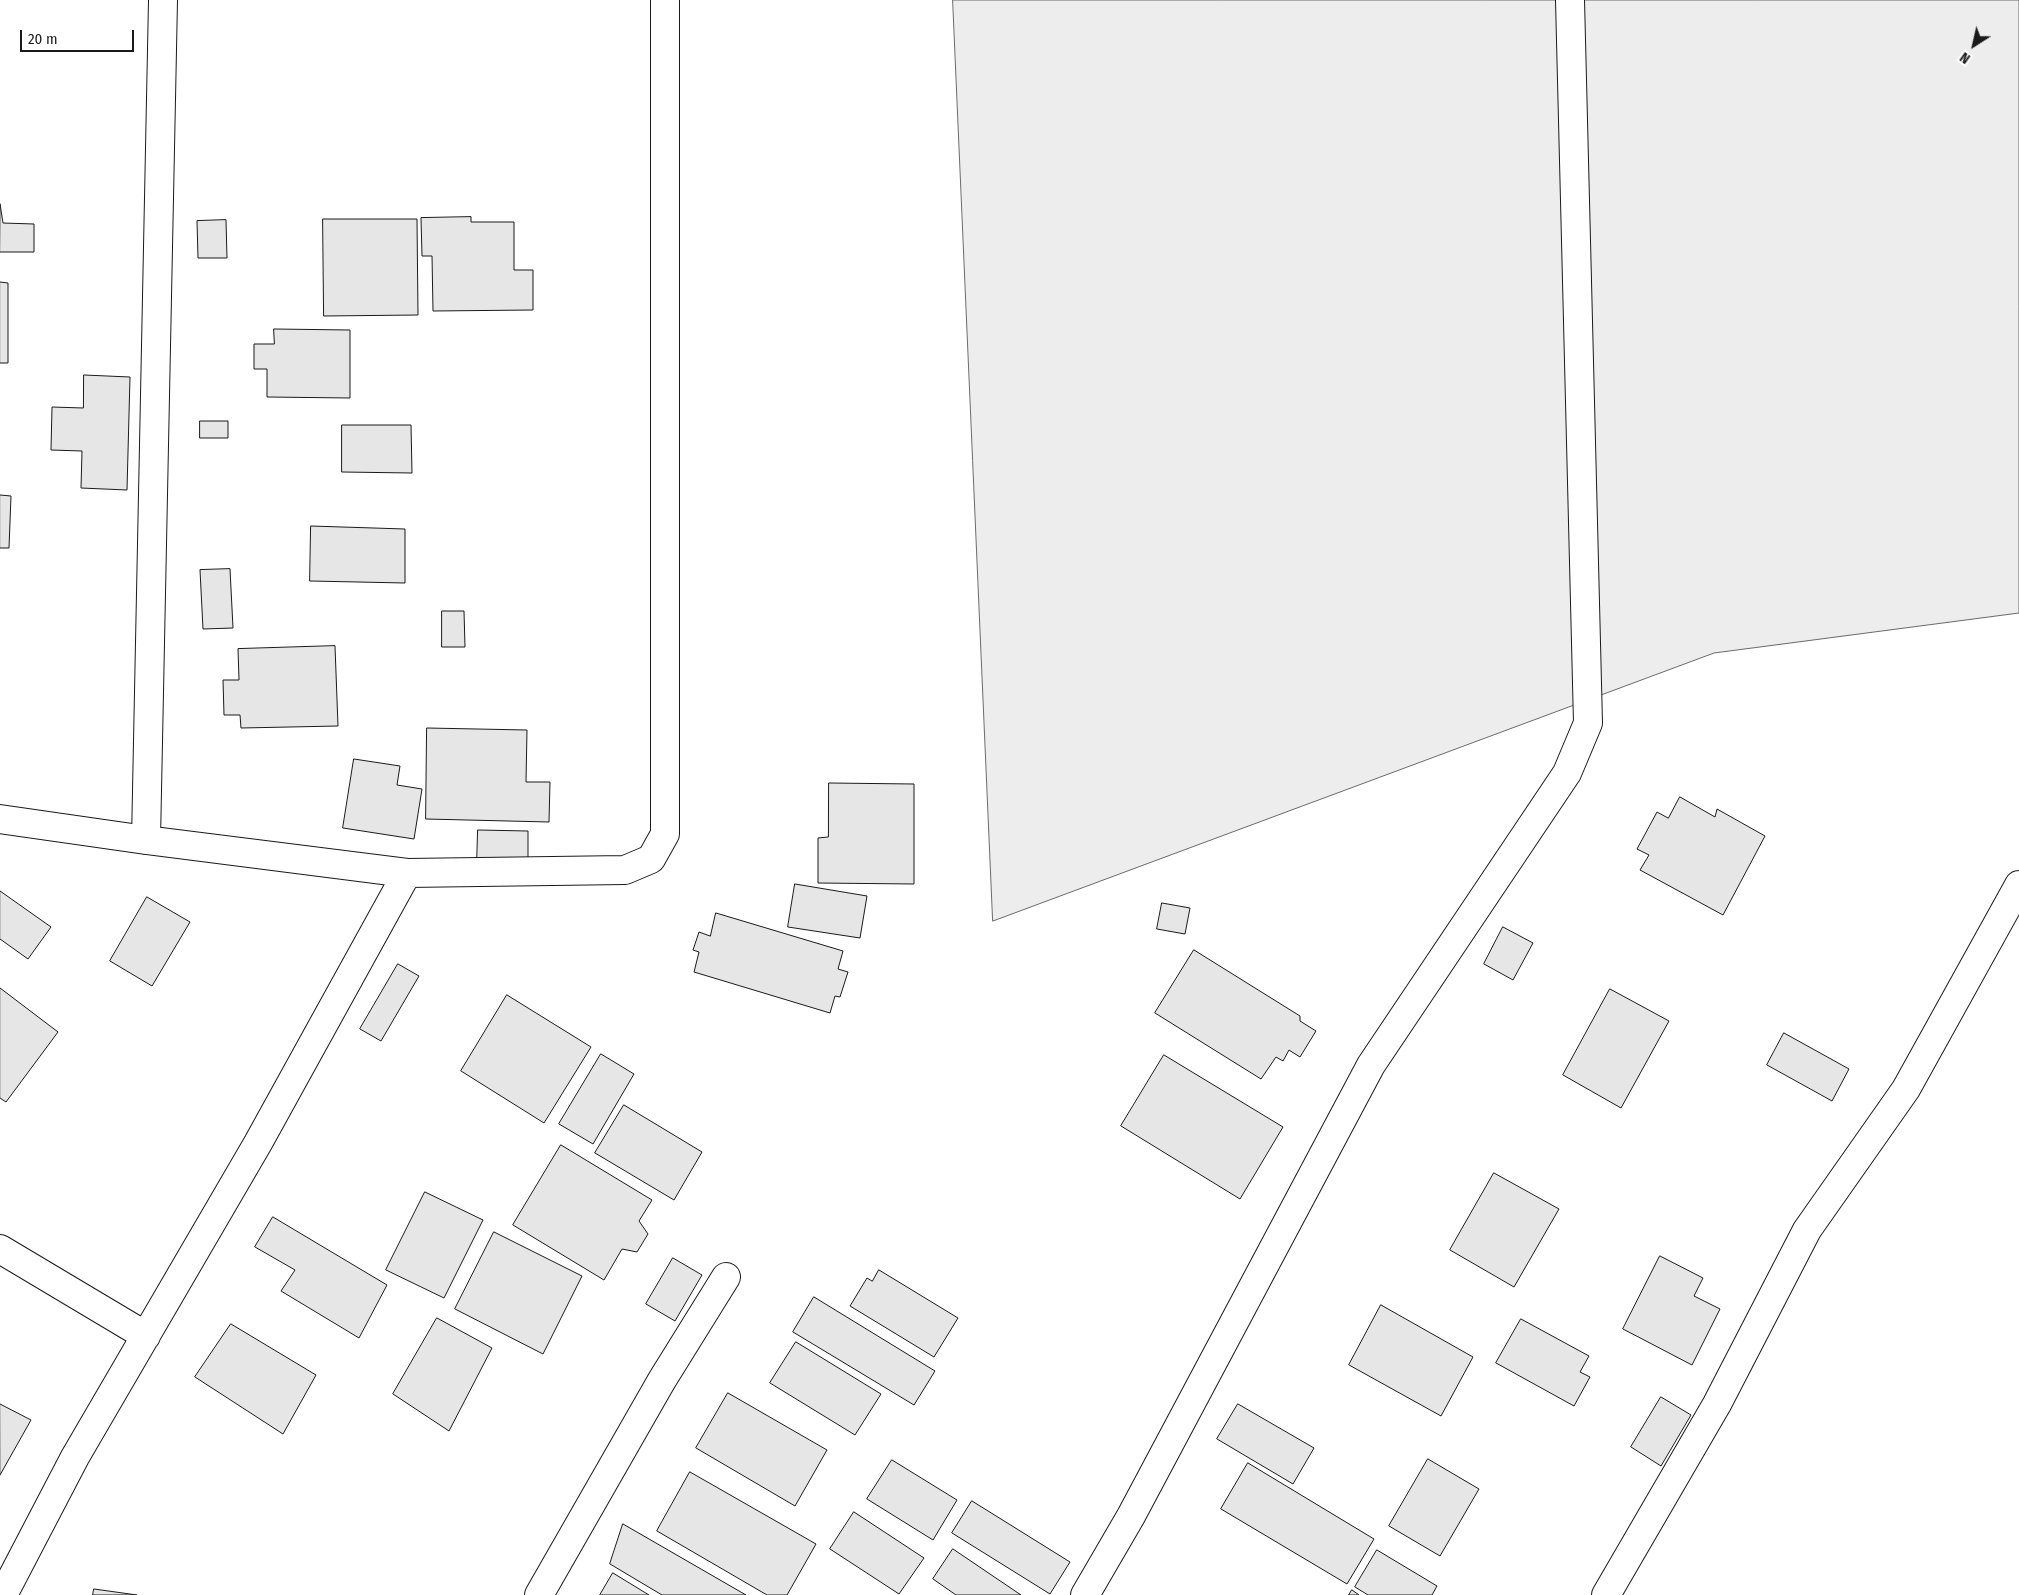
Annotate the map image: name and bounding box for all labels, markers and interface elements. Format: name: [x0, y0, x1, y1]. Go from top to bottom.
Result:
scale bar: [22, 20, 136, 52]
north arrow: [1949, 20, 1999, 70]
text: 20 m: [28, 30, 58, 48]
text: N: [1957, 48, 1973, 67]

